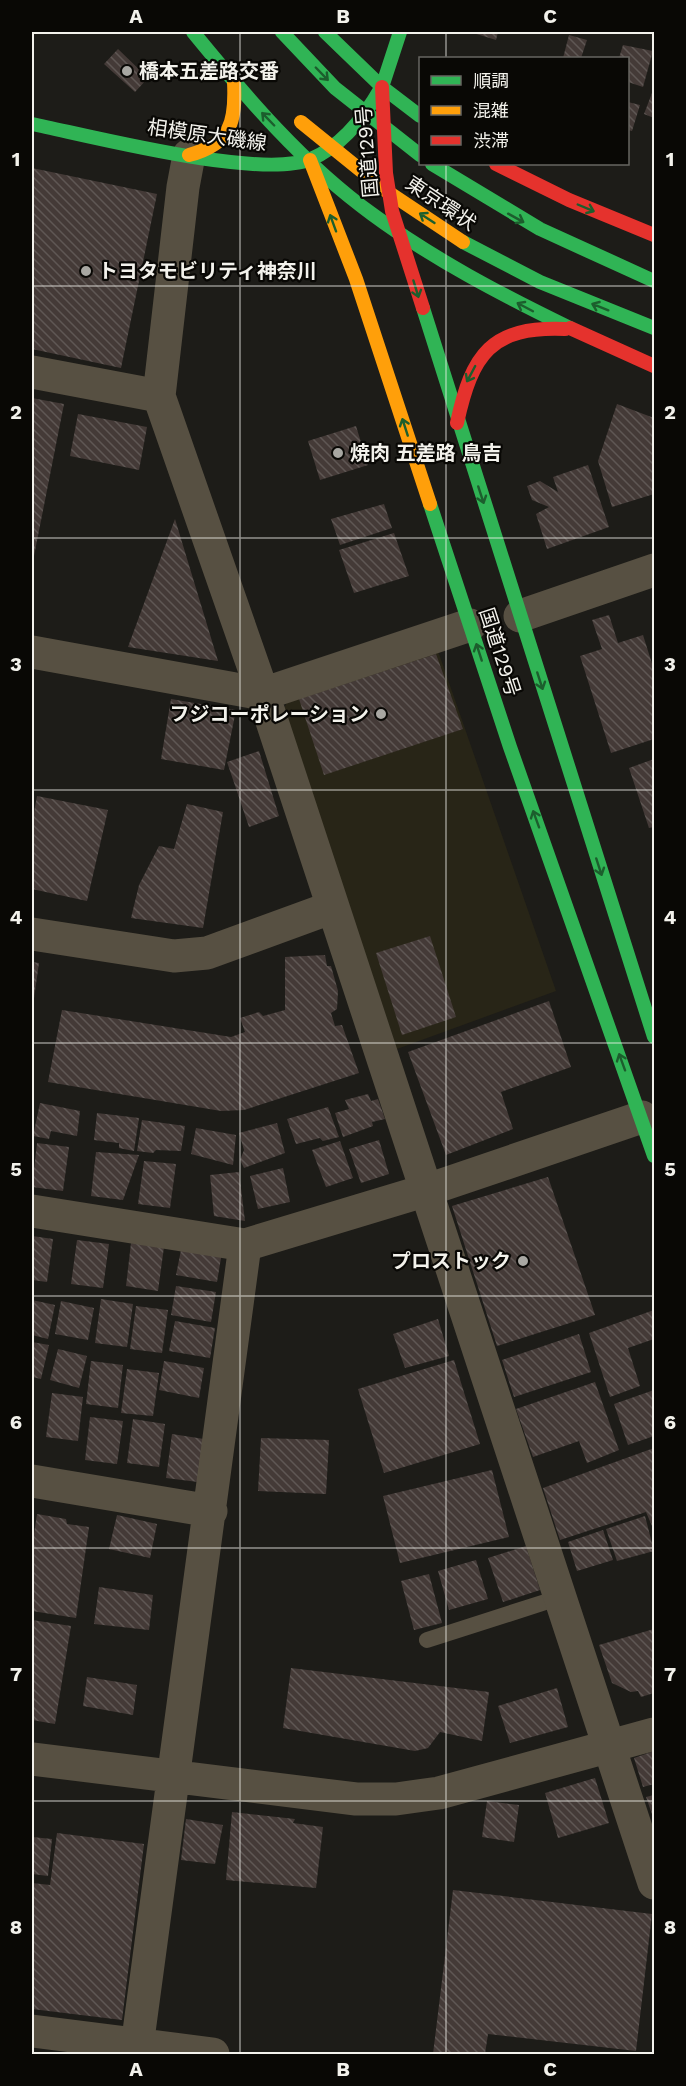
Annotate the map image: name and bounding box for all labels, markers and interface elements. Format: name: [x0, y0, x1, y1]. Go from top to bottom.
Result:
text: A: [129, 4, 143, 28]
text: B: [336, 4, 350, 28]
text: C: [543, 4, 557, 28]
legend: [419, 57, 629, 165]
place label: 橋本五差路交番: [139, 59, 279, 83]
marker: 橋本五差路交番: [120, 64, 134, 78]
one-way arrow: [314, 67, 329, 82]
text: 順調: [473, 70, 509, 91]
text: 混雑: [473, 100, 509, 121]
street label: 国道129号: [351, 105, 383, 199]
one-way arrow: [260, 112, 275, 127]
street label: 相模原大磯線: [146, 115, 268, 155]
text: 渋滞: [473, 130, 509, 151]
text: 1: [12, 147, 20, 171]
text: 1: [666, 147, 674, 171]
street label: 東京環状: [401, 171, 481, 235]
one-way arrow: [577, 203, 595, 214]
one-way arrow: [419, 212, 436, 224]
one-way arrow: [507, 212, 524, 224]
one-way arrow: [327, 214, 338, 233]
place label: トヨタモビリティ神奈川: [98, 259, 317, 283]
marker: トヨタモビリティ神奈川: [79, 264, 93, 278]
one-way arrow: [411, 279, 422, 298]
one-way arrow: [517, 301, 534, 313]
one-way arrow: [591, 301, 609, 312]
one-way arrow: [465, 365, 477, 382]
text: 2: [10, 400, 22, 424]
text: 2: [664, 400, 676, 424]
one-way arrow: [398, 418, 409, 437]
place label: 焼肉 五差路 鳥吉: [350, 441, 501, 465]
marker: 焼肉 五差路 鳥吉: [331, 446, 345, 460]
one-way arrow: [476, 485, 487, 504]
street label: 国道129号: [474, 605, 526, 699]
one-way arrow: [473, 643, 484, 662]
text: 3: [10, 652, 22, 676]
text: 3: [664, 652, 676, 676]
one-way arrow: [535, 671, 546, 690]
place label: フジコーポレーション: [169, 702, 369, 726]
marker: フジコーポレーション: [374, 707, 388, 721]
one-way arrow: [529, 810, 540, 829]
one-way arrow: [594, 857, 605, 876]
text: 4: [10, 905, 23, 929]
text: 4: [664, 905, 677, 929]
one-way arrow: [616, 1053, 627, 1072]
text: 5: [10, 1157, 22, 1181]
text: 5: [664, 1157, 676, 1181]
place label: プロストック: [391, 1249, 511, 1273]
marker: プロストック: [516, 1254, 530, 1268]
text: 6: [10, 1410, 22, 1434]
text: 6: [664, 1410, 676, 1434]
text: 7: [10, 1662, 22, 1686]
text: 7: [664, 1662, 676, 1686]
text: 8: [10, 1915, 22, 1939]
text: 8: [664, 1915, 676, 1939]
text: A: [129, 2057, 143, 2081]
text: B: [336, 2057, 350, 2081]
text: C: [543, 2057, 557, 2081]

